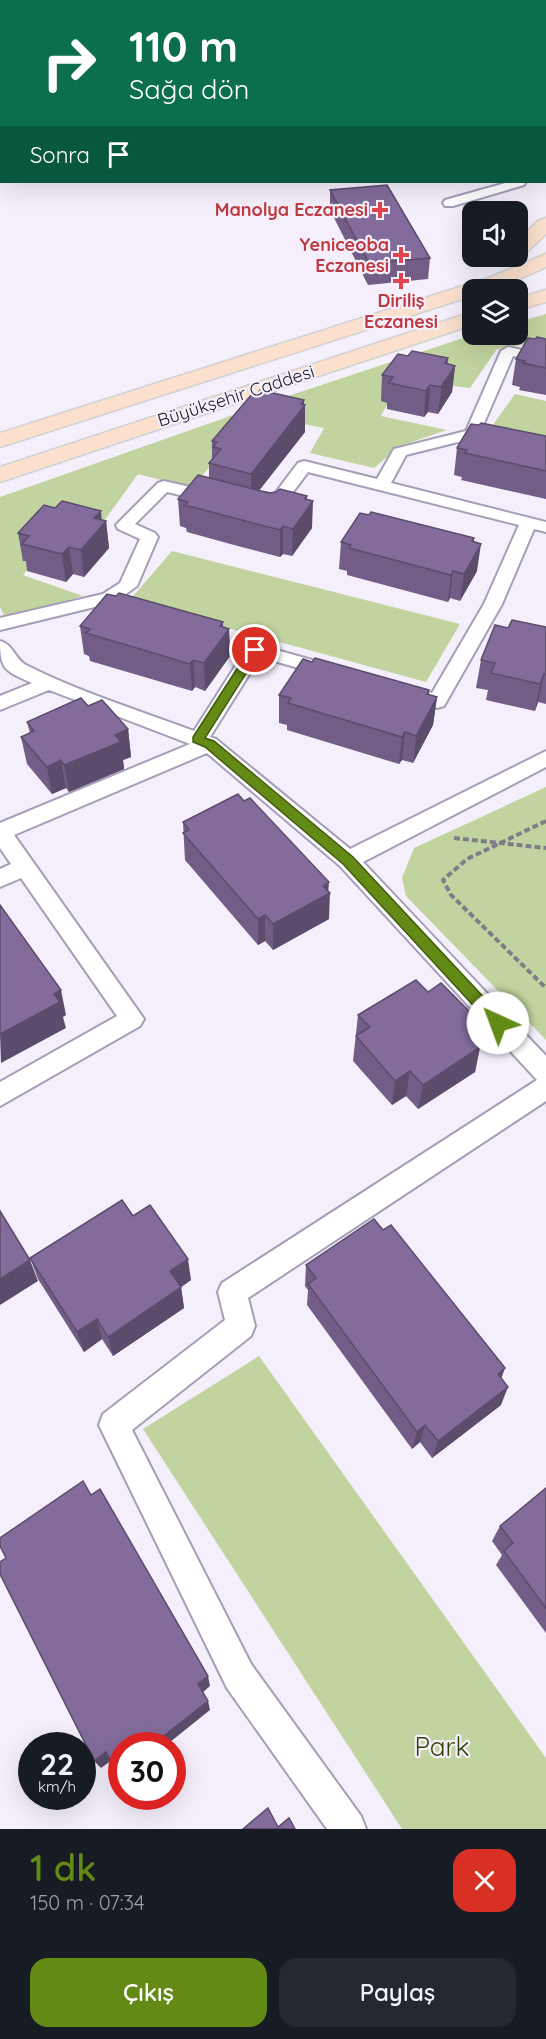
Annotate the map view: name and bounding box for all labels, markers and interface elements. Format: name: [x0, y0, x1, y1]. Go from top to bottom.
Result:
text: 110 m: [129, 20, 238, 73]
icon: right: [30, 24, 108, 102]
text: Sağa dön: [129, 72, 249, 106]
icon: arrive: [102, 138, 135, 171]
text: Sonra: [30, 141, 90, 169]
place label: Manolya Eczanesi: [215, 198, 368, 221]
map controls: [462, 201, 528, 345]
button: sound: [462, 201, 528, 267]
marker: Manolya Eczanesi: [373, 203, 387, 217]
place label: Yeniceoba Eczanesi: [300, 233, 389, 277]
marker: Yeniceoba Eczanesi: [394, 248, 408, 262]
marker: Diriliş Eczanesi: [394, 274, 408, 288]
button: layers: [462, 279, 528, 345]
place label: Diriliş Eczanesi: [364, 289, 438, 333]
street label: Büyükşehir Caddesi: [155, 359, 317, 432]
pin: [229, 624, 280, 675]
icon: arrive: [238, 633, 271, 666]
position arrow: [466, 991, 530, 1055]
park label: Park: [414, 1730, 470, 1763]
speed limit sign: 30: [108, 1732, 186, 1810]
text: 22: [40, 1745, 74, 1783]
text: km/h: [38, 1777, 76, 1796]
text: 1 dk: [30, 1845, 96, 1890]
button: close: [453, 1849, 516, 1912]
text: 150 m · 07:34: [30, 1890, 145, 1915]
button: Çıkış: [30, 1958, 267, 2027]
button: Paylaş: [279, 1958, 516, 2027]

